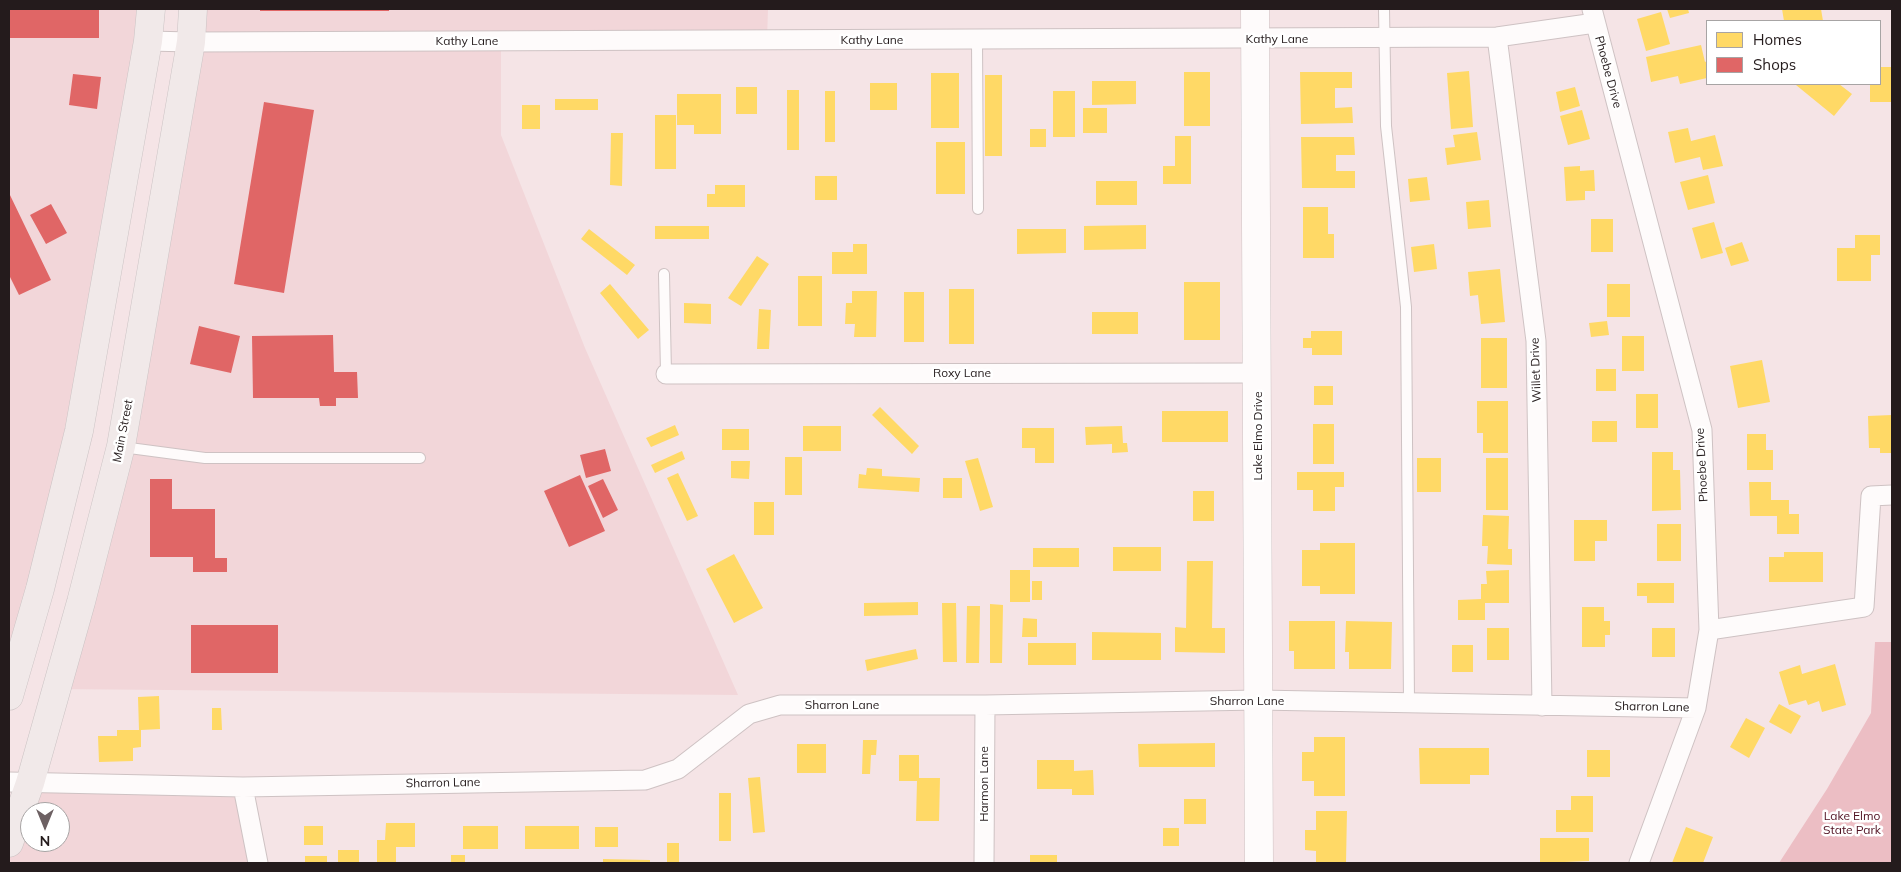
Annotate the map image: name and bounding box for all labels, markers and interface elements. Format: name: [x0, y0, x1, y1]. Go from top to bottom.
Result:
legend: [1706, 20, 1881, 85]
text: Homes: [1753, 30, 1802, 49]
street label: Kathy Lane: [1246, 32, 1308, 46]
street label: Kathy Lane: [841, 33, 903, 47]
street label: Kathy Lane: [436, 34, 498, 48]
street label: Phoebe Drive: [1591, 34, 1625, 110]
text: Shops: [1753, 55, 1796, 74]
street label: Willet Drive: [1528, 337, 1544, 403]
street label: Roxy Lane: [933, 366, 991, 380]
street label: Lake Elmo Drive: [1251, 392, 1265, 480]
street label: Main Street: [110, 398, 136, 464]
street label: Phoebe Drive: [1693, 428, 1711, 502]
street label: Sharron Lane: [1210, 694, 1284, 708]
street label: Sharron Lane: [805, 698, 879, 712]
street label: Sharron Lane: [1615, 699, 1689, 715]
street label: Harmon Lane: [977, 746, 991, 822]
street label: Sharron Lane: [406, 775, 480, 791]
north arrow: [20, 802, 70, 852]
park label: Lake Elmo State Park: [1823, 809, 1881, 837]
text: N: [40, 832, 50, 850]

